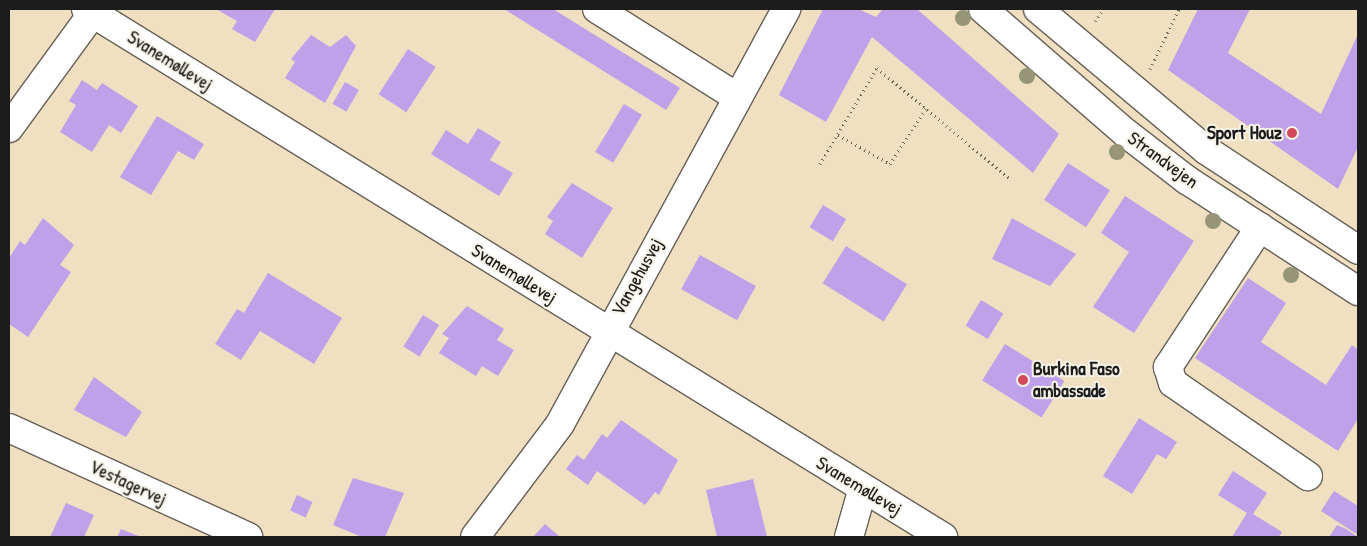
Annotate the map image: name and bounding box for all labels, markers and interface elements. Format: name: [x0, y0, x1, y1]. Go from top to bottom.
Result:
street label: Svanemøllevej: [123, 26, 217, 96]
place label: Sport Houz: [1207, 122, 1282, 144]
street label: Strandvejen: [1123, 127, 1203, 193]
marker: Sport Houz: [1286, 127, 1298, 139]
street label: Vangehusvej: [606, 234, 668, 320]
street label: Svanemøllevej: [467, 239, 561, 309]
place label: Burkina Faso ambassade: [1033, 358, 1120, 402]
marker: Burkina Faso ambassade: [1017, 374, 1029, 386]
street label: Svanemøllevej: [812, 451, 906, 521]
street label: Vestagervej: [86, 455, 170, 511]

